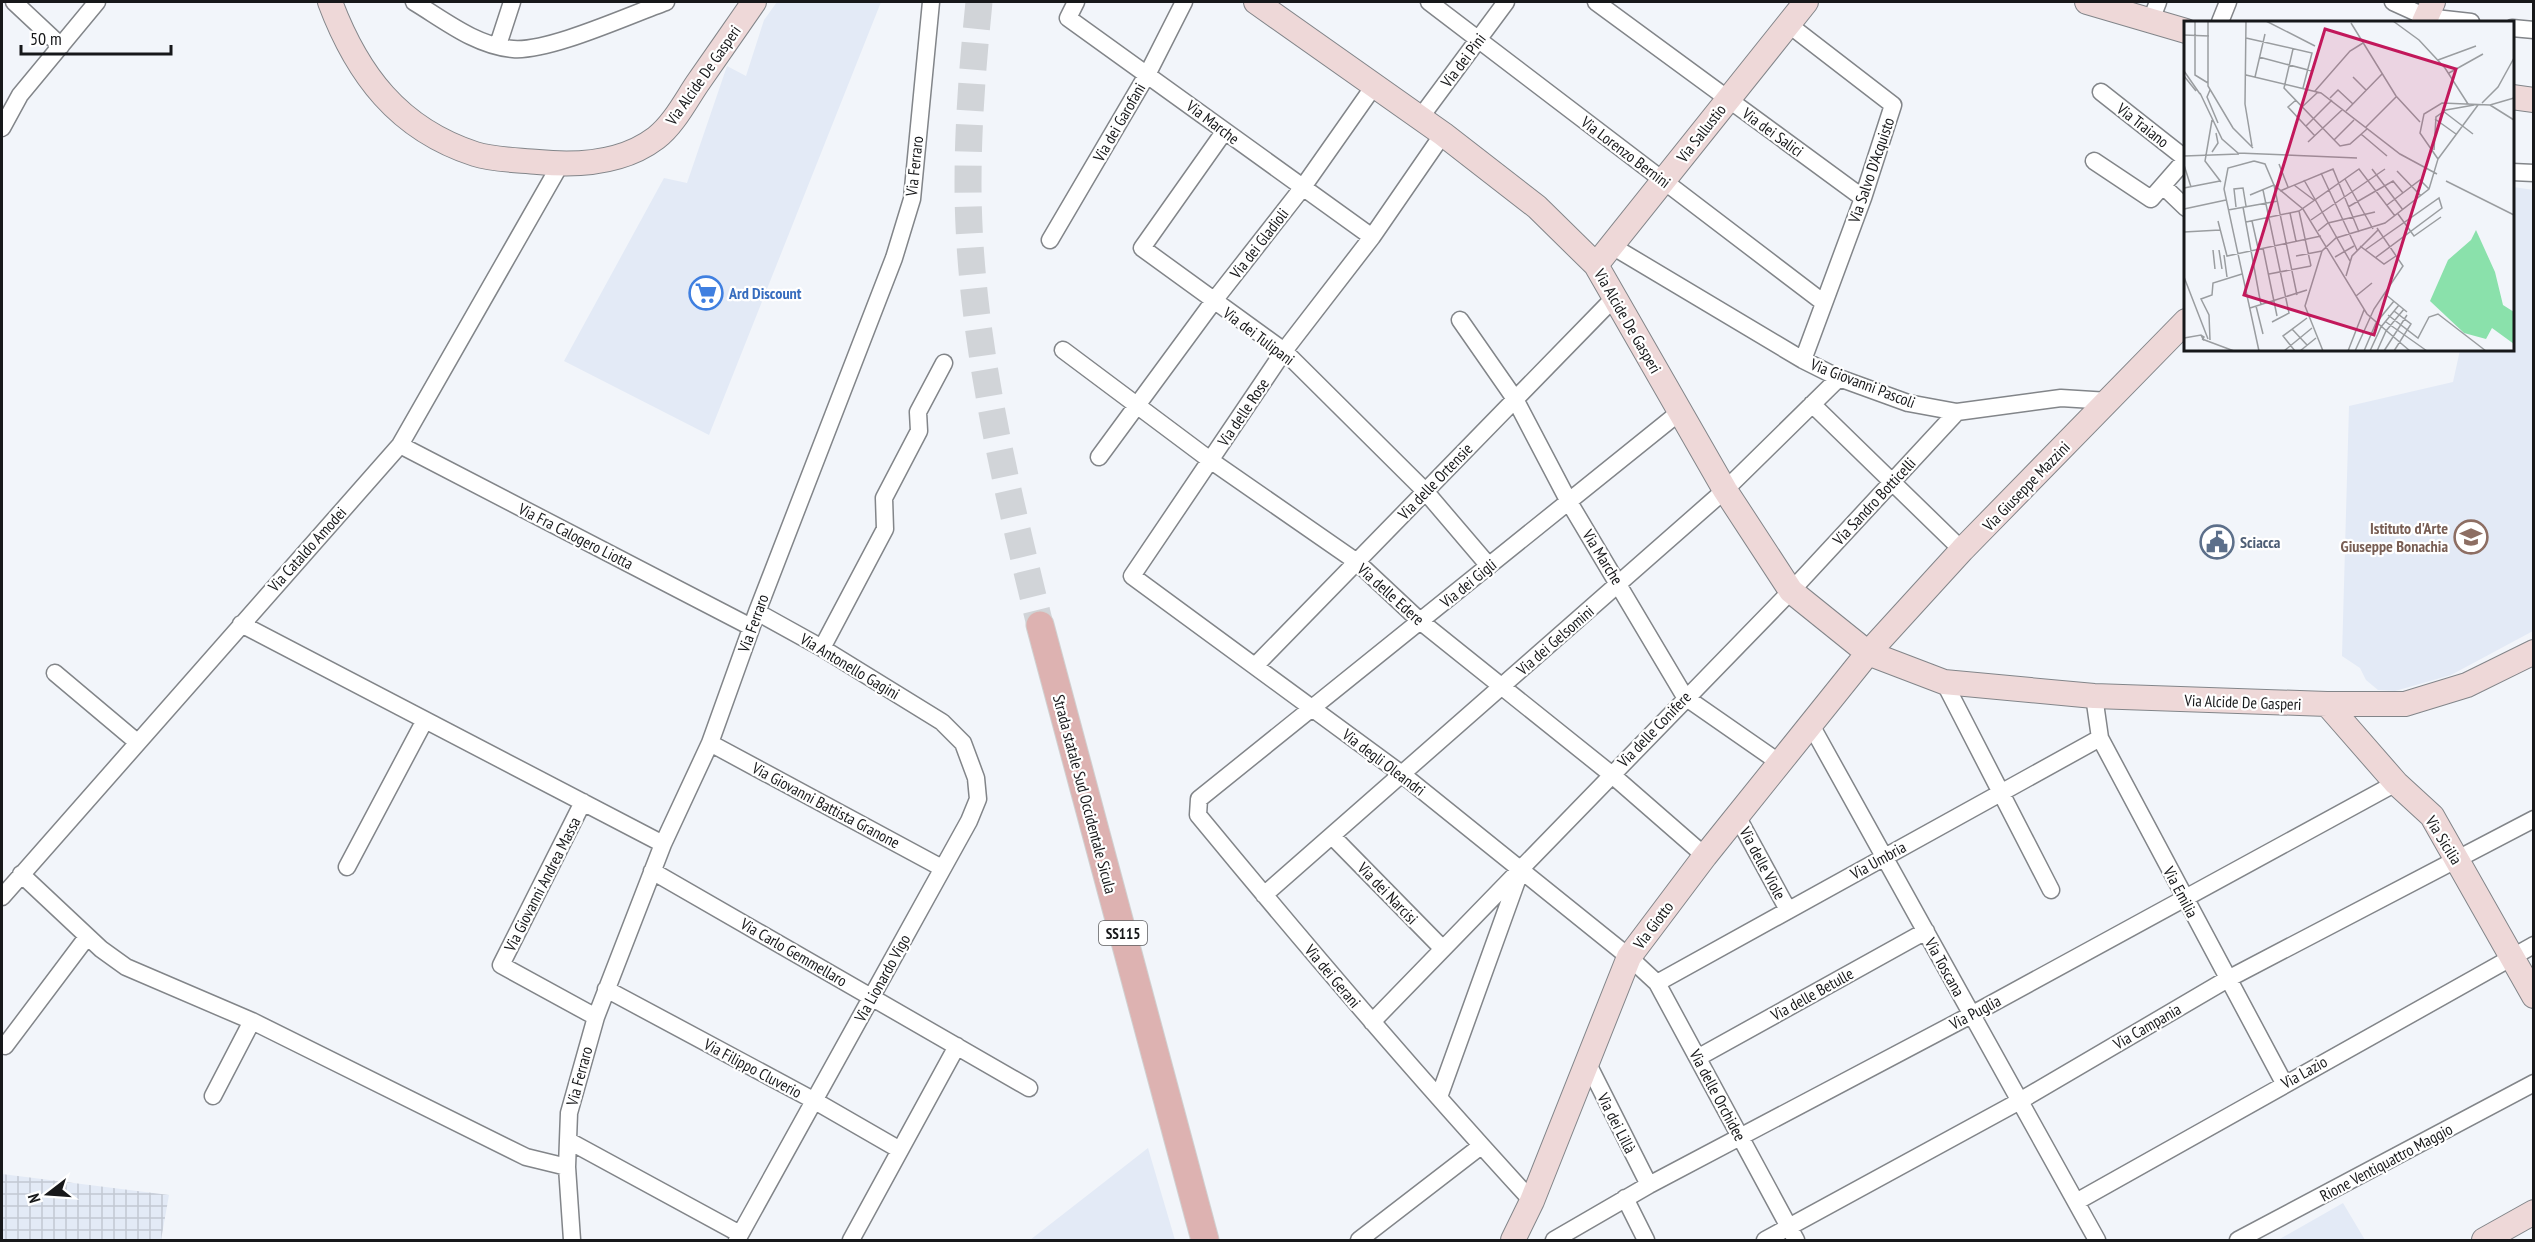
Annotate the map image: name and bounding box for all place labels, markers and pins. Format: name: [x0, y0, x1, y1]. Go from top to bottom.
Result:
supermarket icon: Ard Discount: [688, 275, 724, 311]
place label: Ard Discount: [728, 283, 802, 303]
place label: Istituto d'Arte Giuseppe Bonachia: [2341, 518, 2448, 556]
school or university icon: Istituto d'Arte Giuseppe Bonachia: [2453, 519, 2489, 555]
public building icon: Sciacca: [2199, 524, 2235, 560]
place label: Sciacca: [2240, 532, 2281, 552]

